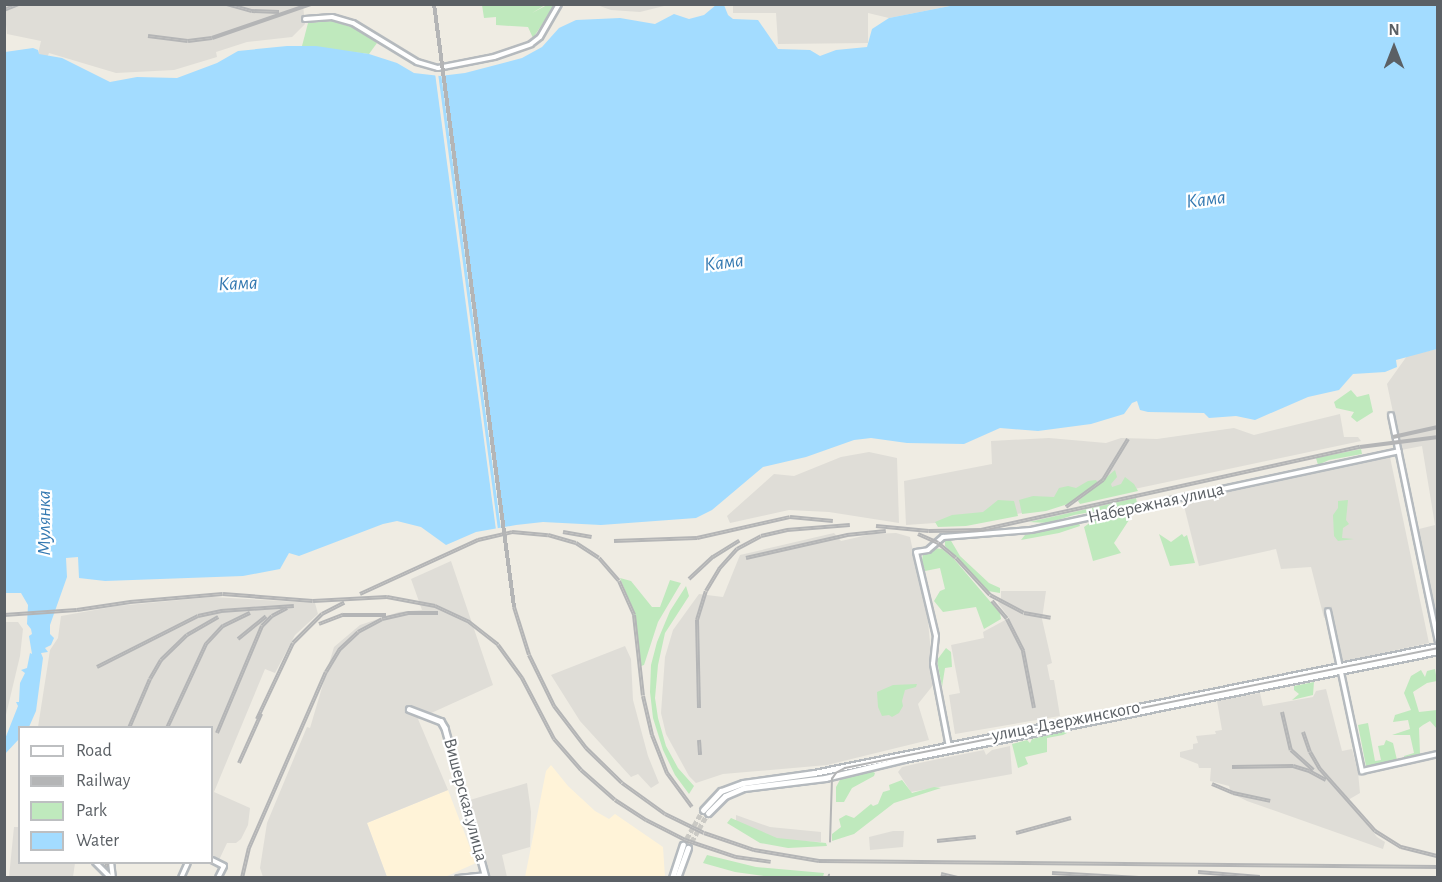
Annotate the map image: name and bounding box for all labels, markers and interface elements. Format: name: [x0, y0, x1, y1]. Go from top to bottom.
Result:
north arrow: [1364, 18, 1424, 78]
text: N: [1388, 22, 1400, 38]
water label: Кама: [1185, 186, 1227, 214]
water label: Кама: [703, 249, 745, 277]
water label: Кама: [218, 271, 258, 297]
street label: Набережная улица: [1086, 479, 1226, 529]
water label: Мулянка: [32, 490, 56, 556]
street label: улица Дзержинского: [990, 697, 1142, 747]
legend: [18, 726, 213, 864]
street label: Вишерская улица: [438, 736, 492, 864]
text: Road: [76, 742, 112, 760]
text: Railway: [76, 772, 130, 790]
text: Park: [76, 802, 107, 820]
text: Water: [76, 832, 119, 850]

